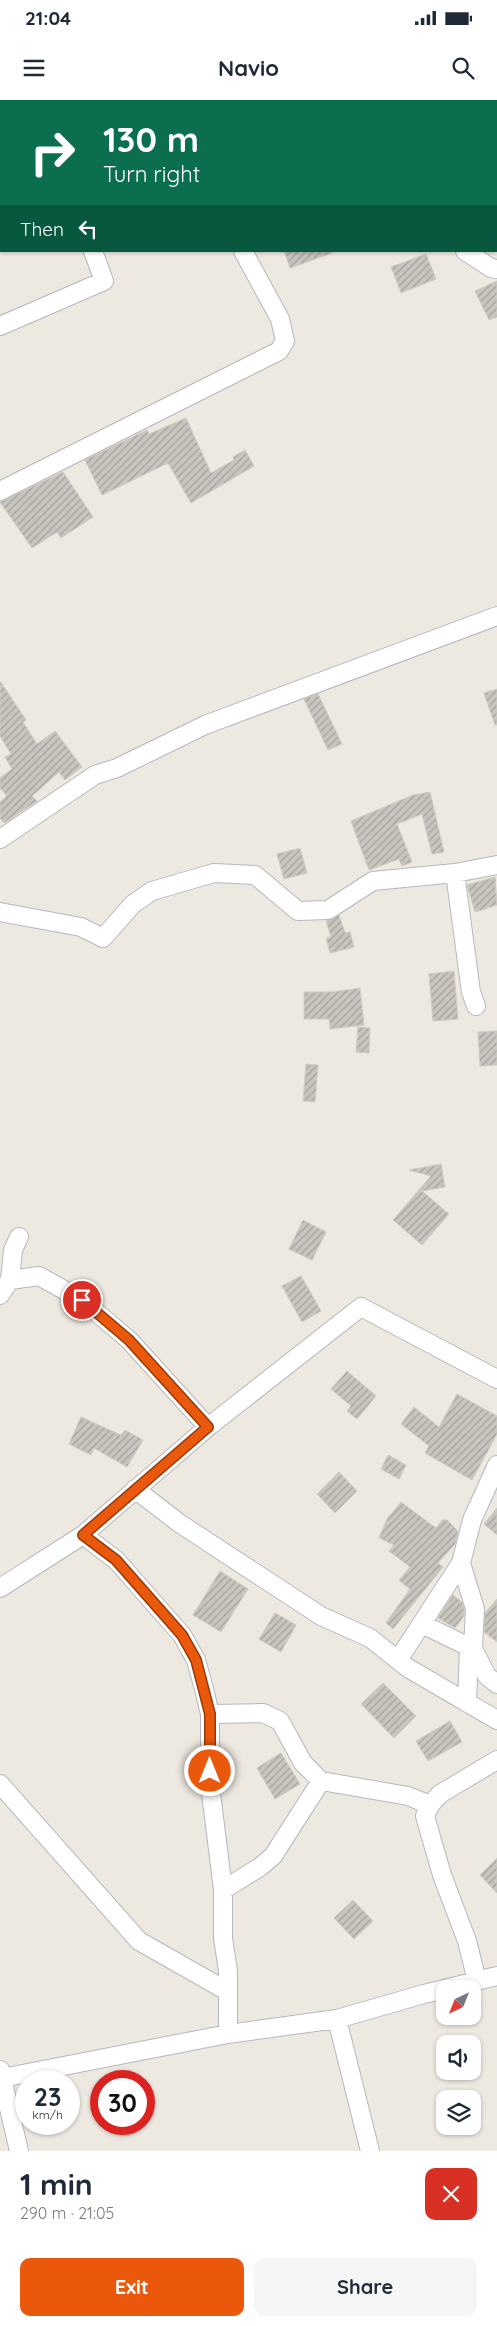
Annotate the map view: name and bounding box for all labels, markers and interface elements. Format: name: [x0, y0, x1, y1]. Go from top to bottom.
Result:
text: 21:04: [25, 6, 71, 30]
icon: menu: [20, 54, 48, 82]
text: Navio: [218, 54, 279, 82]
icon: search: [449, 54, 477, 82]
text: 130 m: [103, 117, 199, 161]
icon: right: [20, 120, 85, 185]
text: Turn right: [103, 160, 200, 188]
icon: left: [74, 215, 102, 243]
text: Then: [20, 217, 64, 241]
pin: [61, 1279, 103, 1321]
icon: arrive: [68, 1286, 96, 1314]
position arrow: [183, 1744, 235, 1796]
north arrow: [436, 1980, 481, 2025]
map controls: [436, 1980, 481, 2135]
button: sound: [436, 2035, 481, 2080]
speed limit sign: 30: [90, 2070, 155, 2135]
text: 23: [34, 2081, 61, 2112]
button: layers: [436, 2090, 481, 2135]
text: km/h: [32, 2107, 63, 2122]
text: 1 min: [20, 2165, 93, 2203]
button: close: [425, 2168, 477, 2220]
text: 290 m · 21:05: [20, 2203, 114, 2223]
button: Exit: [20, 2258, 244, 2316]
button: Share: [254, 2258, 477, 2316]

